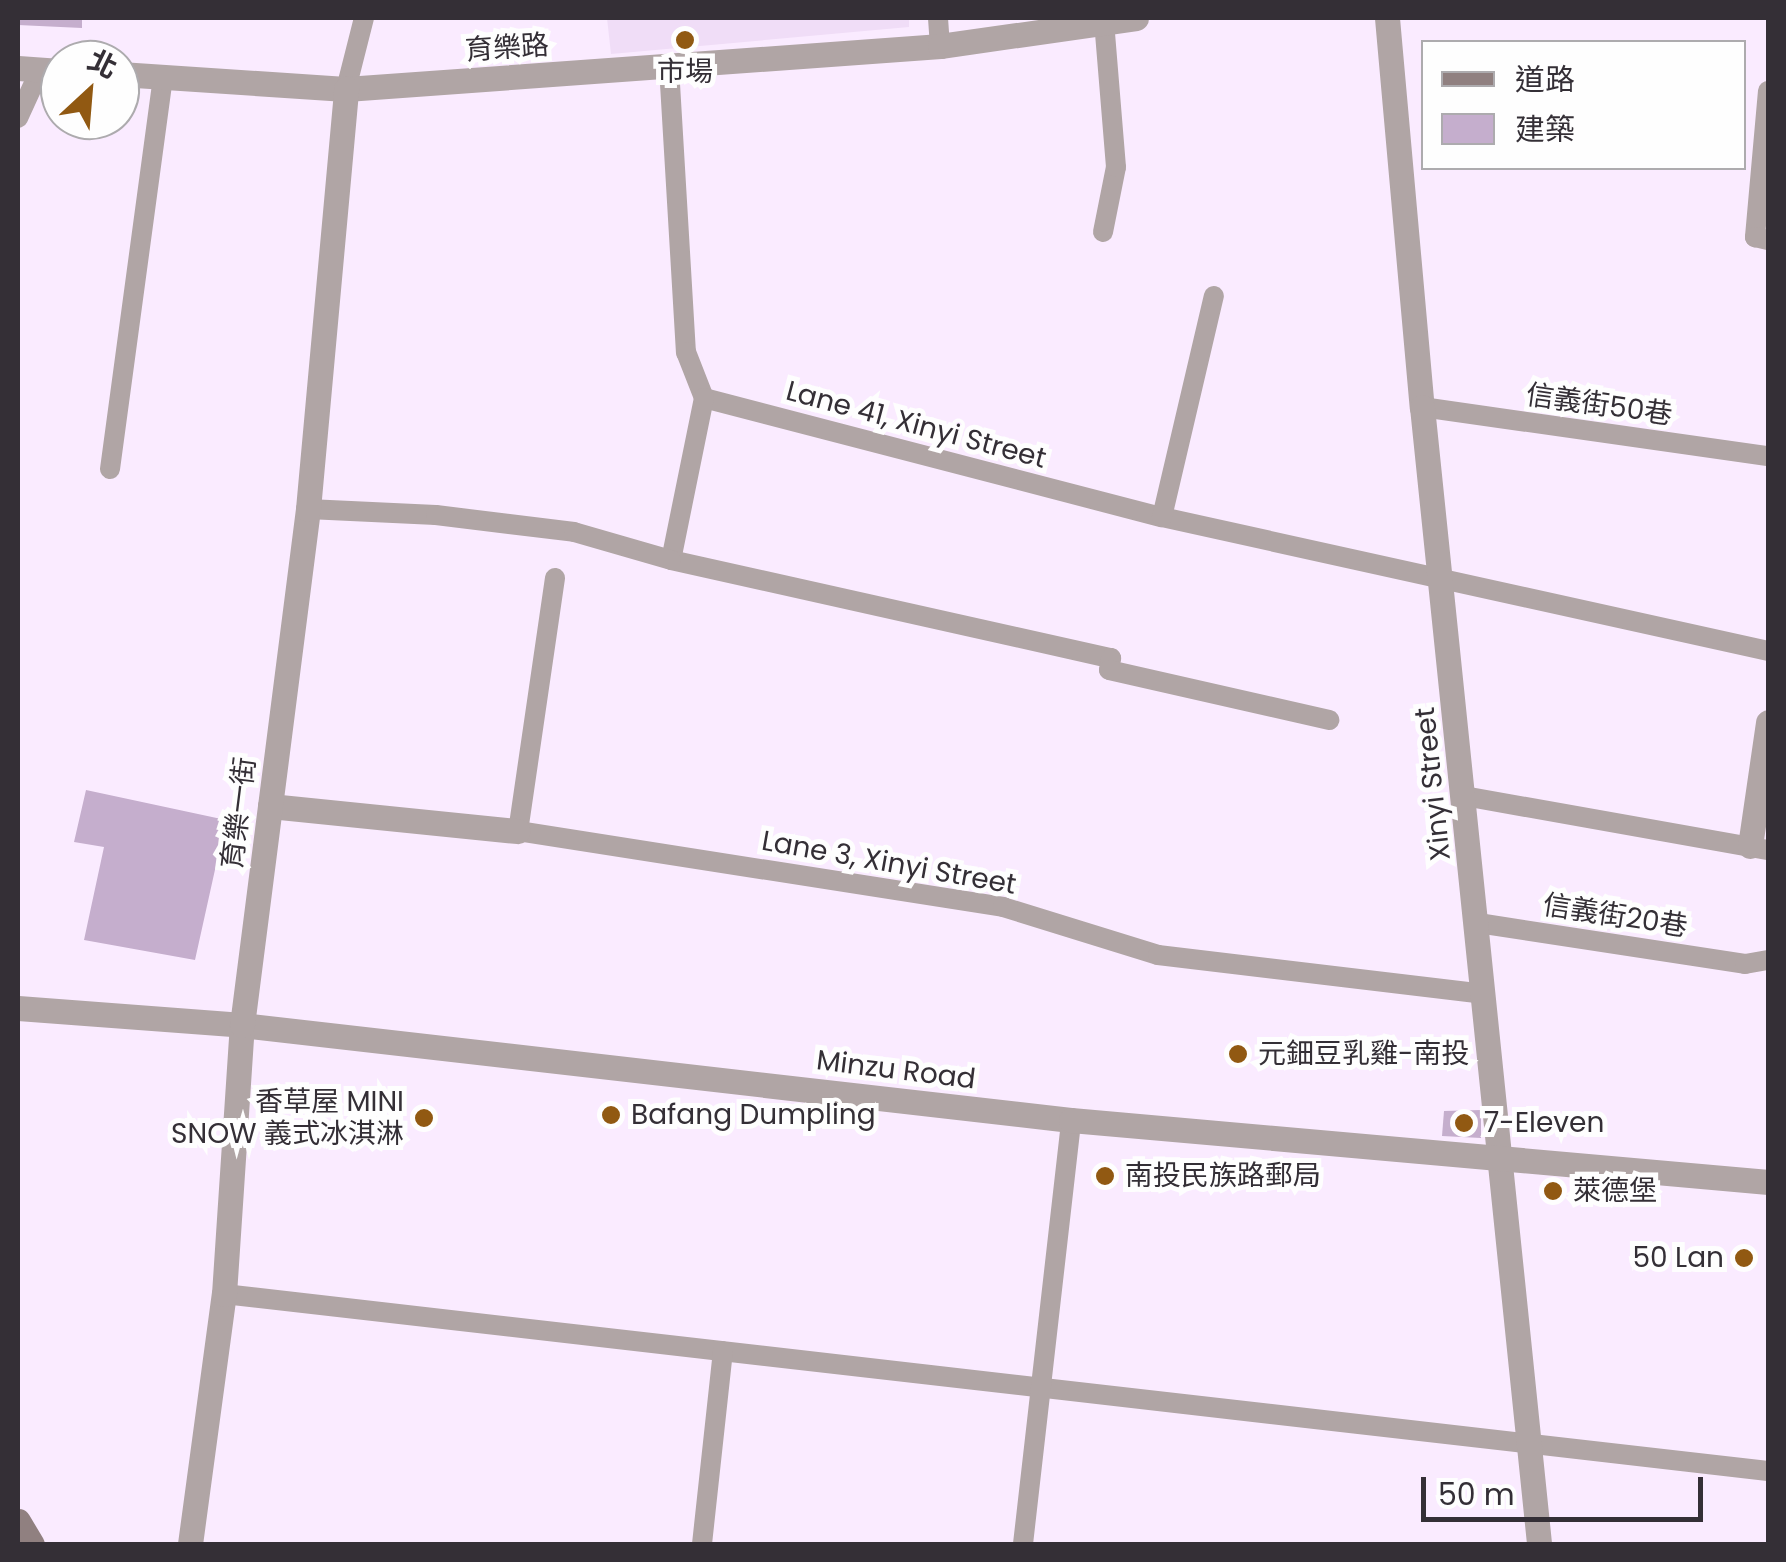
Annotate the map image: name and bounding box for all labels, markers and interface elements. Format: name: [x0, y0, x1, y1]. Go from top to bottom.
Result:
street label: 育樂路: [464, 28, 550, 68]
marker: 市場: [674, 29, 696, 51]
north arrow: [40, 40, 140, 140]
legend: [1421, 40, 1746, 170]
text: 北: [81, 41, 124, 88]
place label: 市場: [657, 55, 713, 89]
text: 道路: [1515, 58, 1575, 101]
text: 建築: [1515, 108, 1575, 151]
street label: Lane 41, Xinyi Street: [782, 374, 1050, 476]
street label: 信義街50巷: [1524, 378, 1674, 432]
street label: Xinyi Street: [1408, 706, 1458, 862]
street label: 育樂一街: [216, 755, 262, 871]
street label: Lane 3, Xinyi Street: [759, 824, 1019, 902]
street label: 信義街20巷: [1540, 888, 1690, 944]
place label: 元鈿豆乳雞-南投: [1258, 1037, 1469, 1071]
marker: 元鈿豆乳雞-南投: [1227, 1043, 1249, 1065]
street label: Minzu Road: [815, 1044, 977, 1096]
place label: 香草屋 MINI SNOW 義式冰淇淋: [171, 1085, 404, 1151]
place label: Bafang Dumpling: [631, 1098, 876, 1132]
marker: Bafang Dumpling: [600, 1104, 622, 1126]
place label: 7-Eleven: [1484, 1106, 1604, 1140]
marker: 香草屋 MINI SNOW 義式冰淇淋: [413, 1107, 435, 1129]
marker: 7-Eleven: [1453, 1112, 1475, 1134]
place label: 南投民族路郵局: [1125, 1159, 1321, 1193]
marker: 南投民族路郵局: [1094, 1165, 1116, 1187]
place label: 萊德堡: [1573, 1174, 1657, 1208]
marker: 萊德堡: [1542, 1180, 1564, 1202]
place label: 50 Lan: [1632, 1241, 1724, 1275]
marker: 50 Lan: [1733, 1247, 1755, 1269]
scale bar: [1426, 1457, 1708, 1519]
text: 50 m: [1438, 1473, 1515, 1516]

